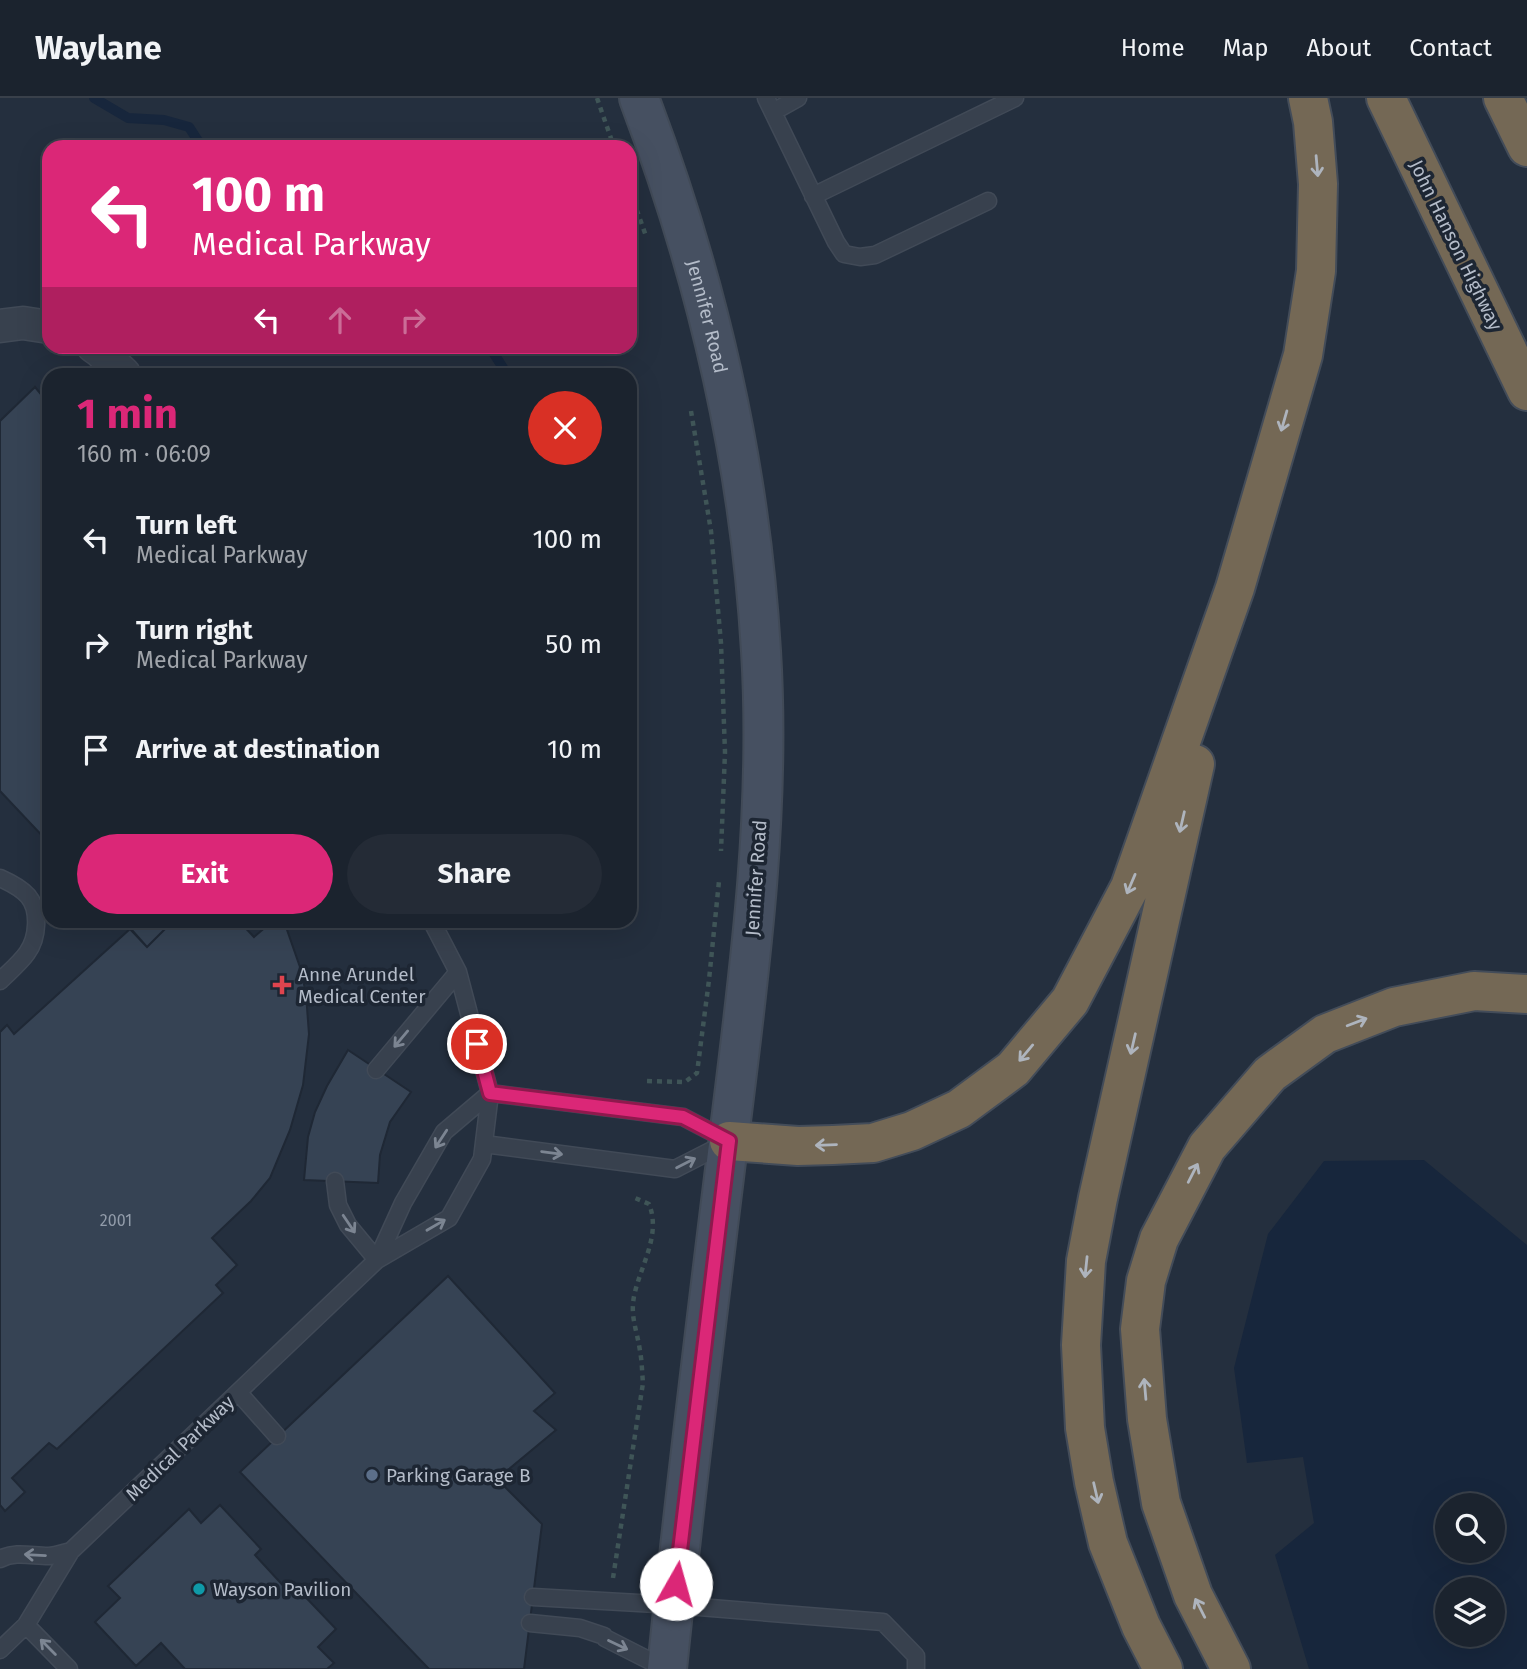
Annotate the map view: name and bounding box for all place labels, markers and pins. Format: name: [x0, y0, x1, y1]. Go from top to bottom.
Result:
place label: Anne Arundel Medical Center: [298, 963, 426, 1008]
marker: Anne Arundel Medical Center: [272, 975, 292, 995]
pin: [447, 1014, 507, 1074]
place label: Parking Garage B: [386, 1464, 530, 1487]
marker: Parking Garage B: [364, 1467, 380, 1483]
place label: Wayson Pavilion: [213, 1578, 351, 1601]
marker: Wayson Pavilion: [191, 1581, 207, 1597]

